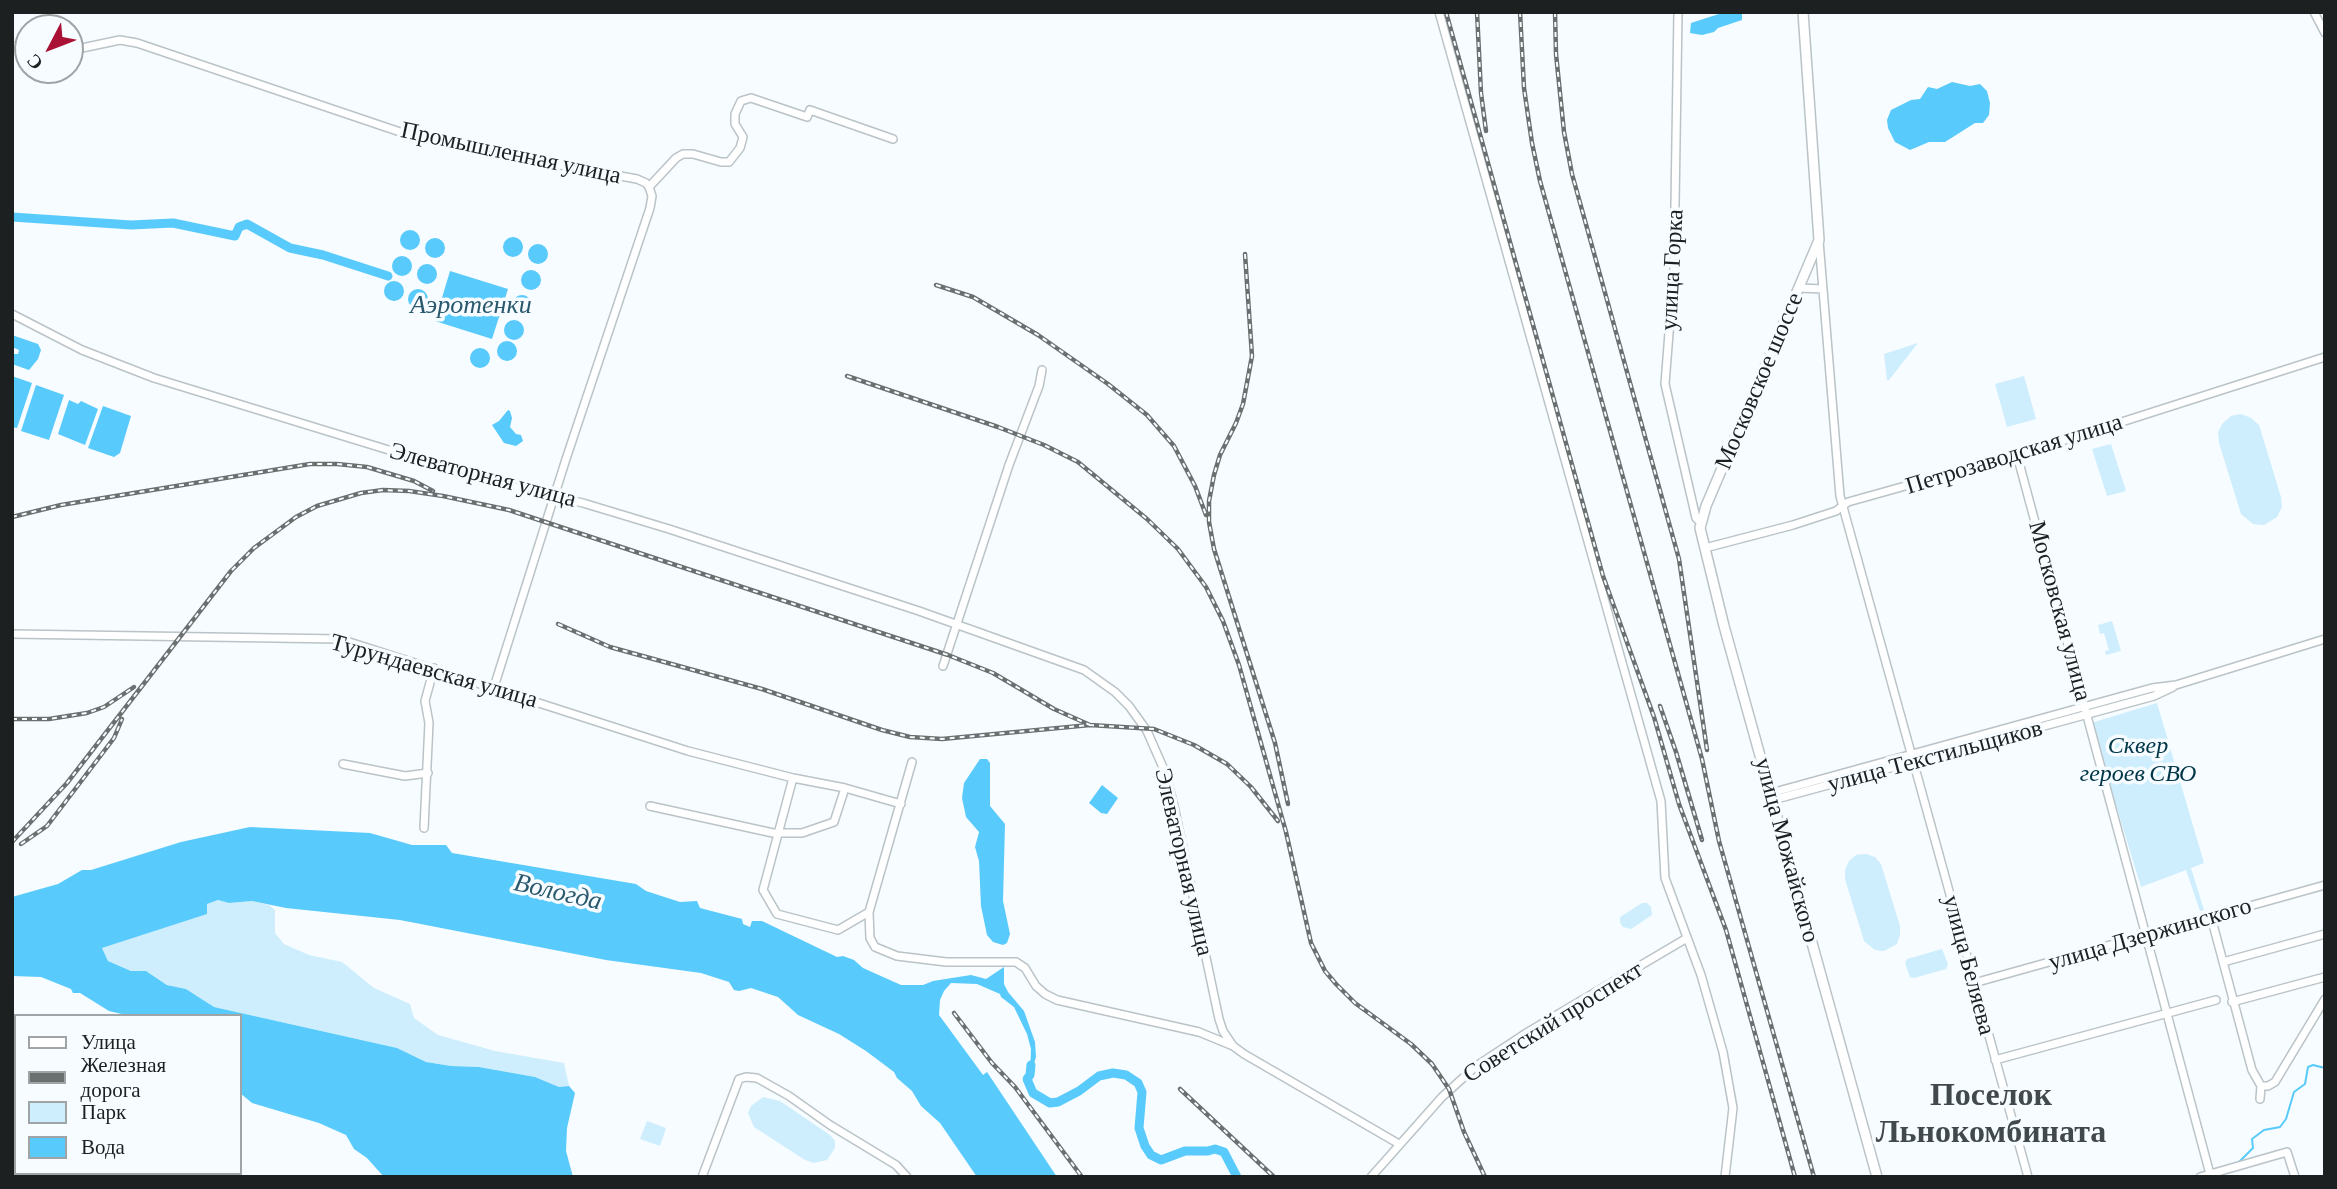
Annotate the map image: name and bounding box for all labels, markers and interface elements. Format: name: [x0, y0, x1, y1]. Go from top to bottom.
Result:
north arrow: [14, 14, 84, 84]
text: С: [22, 50, 47, 74]
street label: Промышленная улица: [398, 116, 624, 190]
street label: улица Горка: [1654, 209, 1690, 331]
street label: Московское шоссе: [1709, 288, 1809, 474]
water label: Аэротенки: [410, 289, 532, 321]
street label: Петрозаводская улица: [1902, 407, 2126, 501]
street label: Элеваторная улица: [387, 436, 579, 514]
street label: Московская улица: [2022, 518, 2098, 704]
street label: Турундаевская улица: [327, 628, 541, 714]
street label: улица Текстильщиков: [1824, 713, 2046, 799]
park label: Сквер героев СВО: [2080, 732, 2196, 788]
street label: улица Можайского: [1748, 754, 1826, 946]
street label: Элеваторная улица: [1148, 765, 1220, 959]
water label: Вологда: [511, 867, 605, 917]
street label: улица Дзержинского: [2045, 891, 2255, 977]
street label: улица Беляева: [1937, 892, 2001, 1038]
street label: Советский проспект: [1458, 955, 1648, 1089]
legend: [14, 1014, 242, 1175]
text: Улица: [81, 1030, 136, 1054]
text: Железная дорога: [80, 1053, 166, 1102]
district label: Поселок Льнокомбината: [1876, 1076, 2106, 1151]
text: Парк: [81, 1100, 126, 1124]
text: Вода: [81, 1135, 125, 1159]

